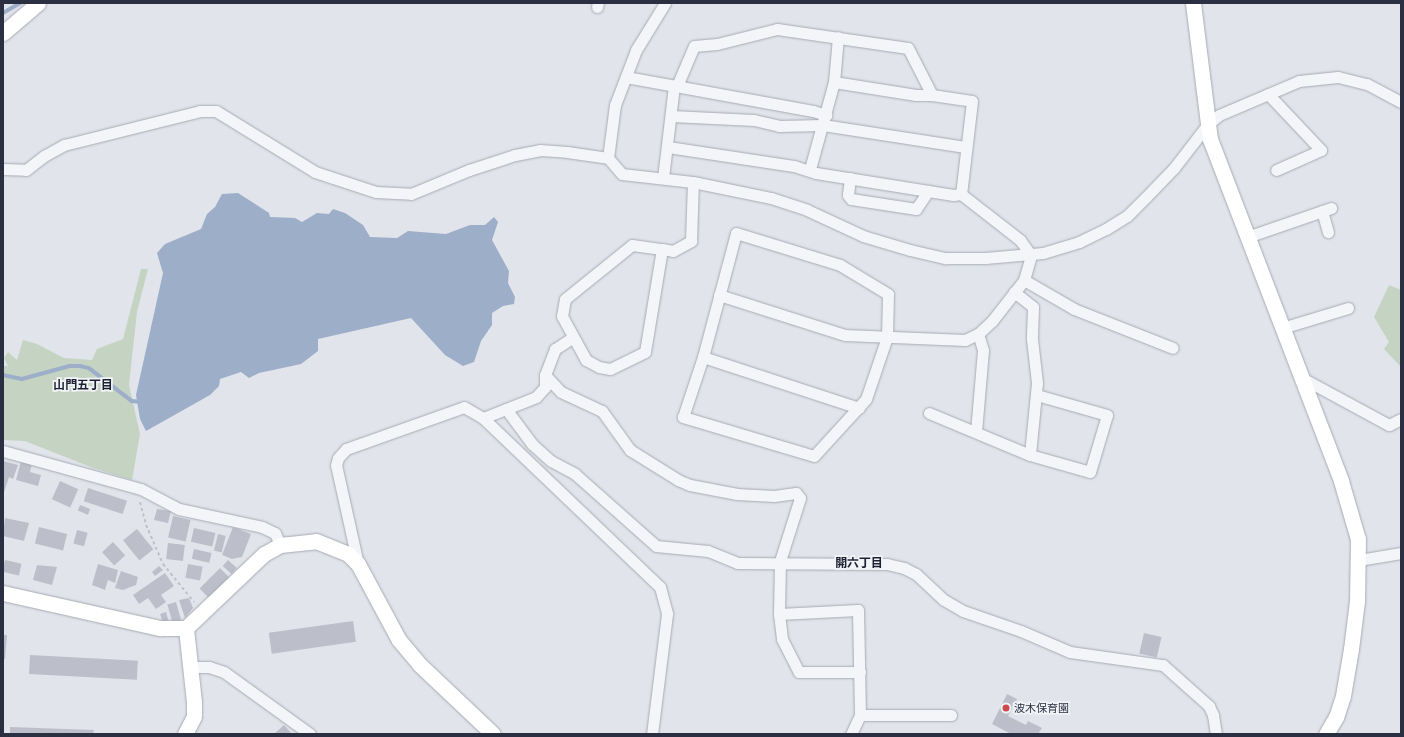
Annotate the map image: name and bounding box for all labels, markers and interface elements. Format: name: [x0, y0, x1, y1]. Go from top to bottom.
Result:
district label: 山門五丁目: [53, 378, 113, 392]
district label: 開六丁目: [835, 556, 883, 570]
place label: 波木保育園: [1014, 701, 1069, 715]
marker: 波木保育園: [1001, 703, 1011, 713]

